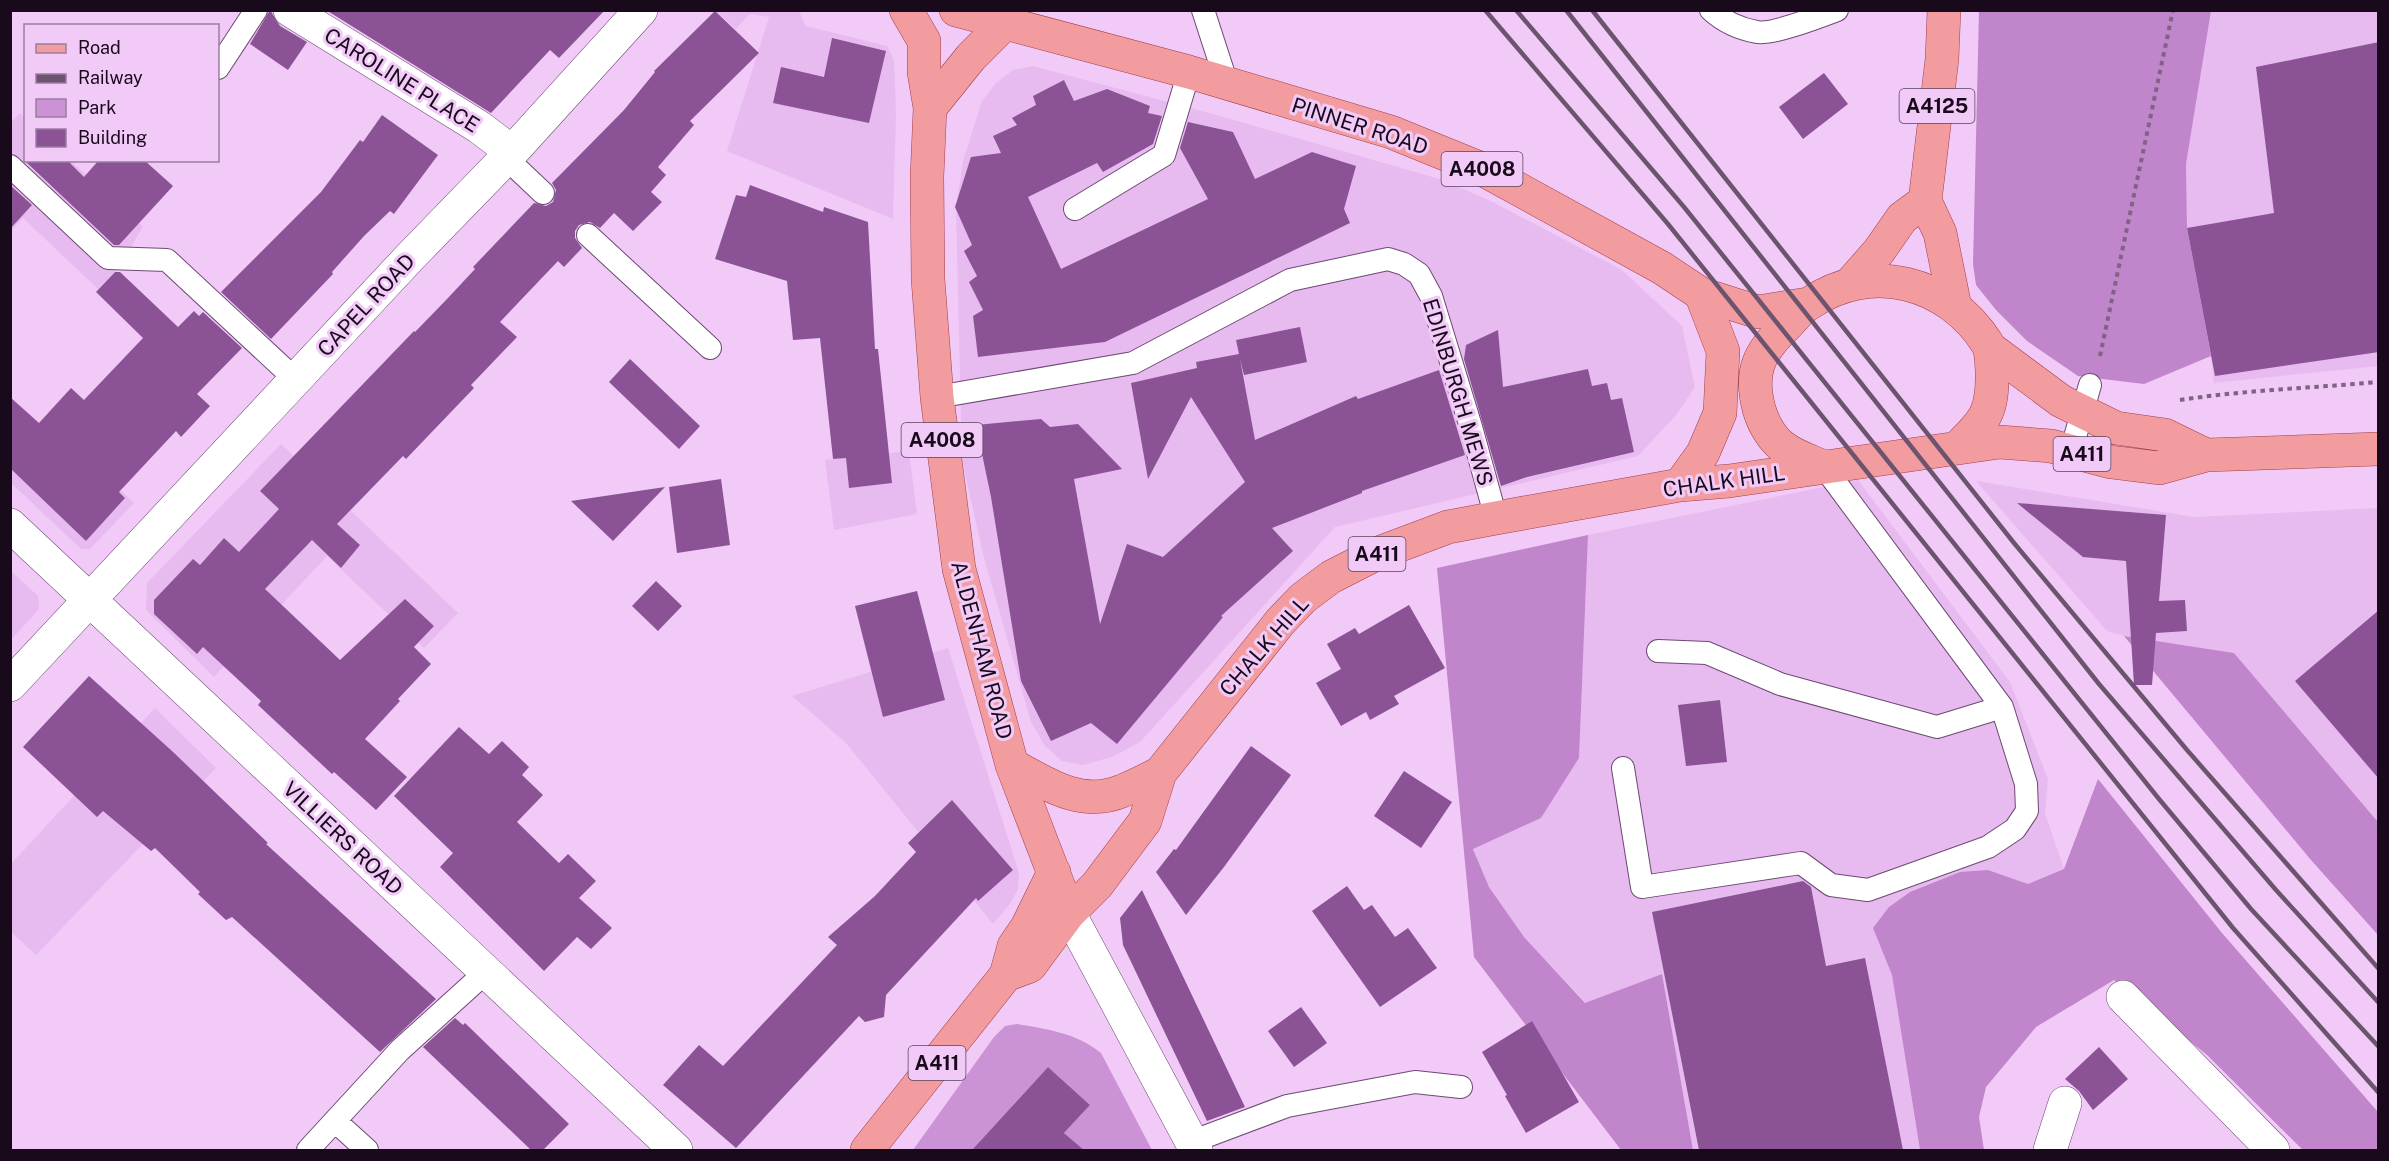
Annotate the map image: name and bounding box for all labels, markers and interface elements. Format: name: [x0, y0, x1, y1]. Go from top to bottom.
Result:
street label: CAROLINE PLACE: [320, 22, 484, 138]
legend: [24, 24, 219, 162]
text: Road: [78, 37, 121, 58]
text: Railway: [78, 67, 143, 88]
road number: A4125: [1900, 89, 1974, 123]
street label: PINNER ROAD: [1289, 92, 1431, 160]
text: Park: [78, 97, 116, 118]
text: Building: [78, 127, 147, 148]
road number: A4008: [1442, 152, 1522, 186]
street label: CAPEL ROAD: [312, 249, 420, 361]
street label: EDINBURGH MEWS: [1418, 295, 1498, 489]
road number: A4008: [902, 423, 982, 457]
road number: A411: [2054, 437, 2110, 471]
street label: CHALK HILL: [1661, 460, 1787, 502]
road number: A411: [1348, 537, 1406, 571]
street label: ALDENHAM ROAD: [946, 558, 1018, 742]
street label: CHALK HILL: [1214, 591, 1314, 701]
street label: VILLIERS ROAD: [278, 776, 408, 900]
road number: A411: [908, 1046, 966, 1080]

